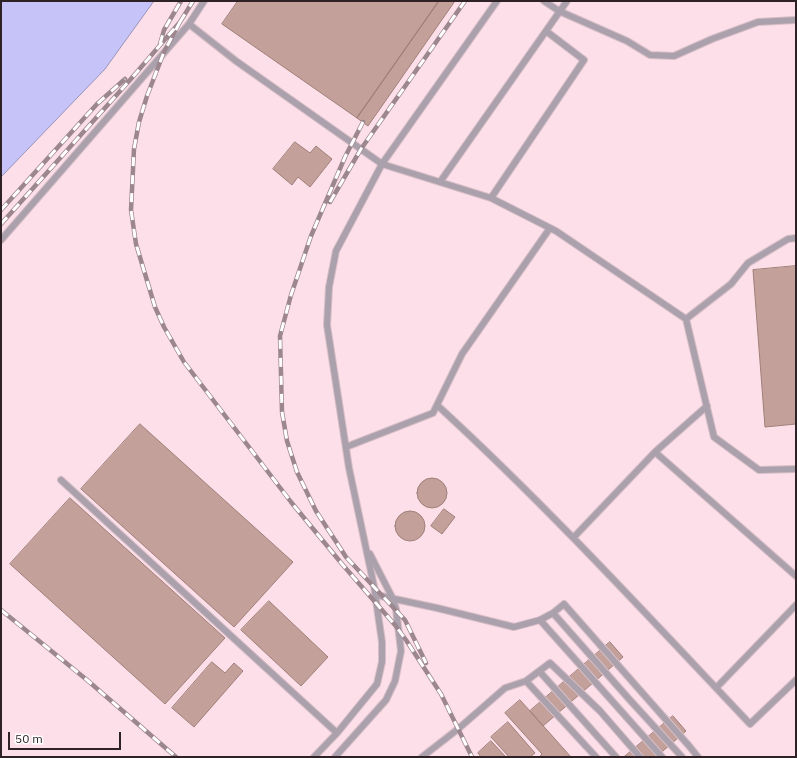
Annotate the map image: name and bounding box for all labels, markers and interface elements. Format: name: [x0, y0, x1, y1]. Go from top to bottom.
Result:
scale bar: [10, 724, 123, 750]
text: 50 m: [15, 731, 43, 746]

